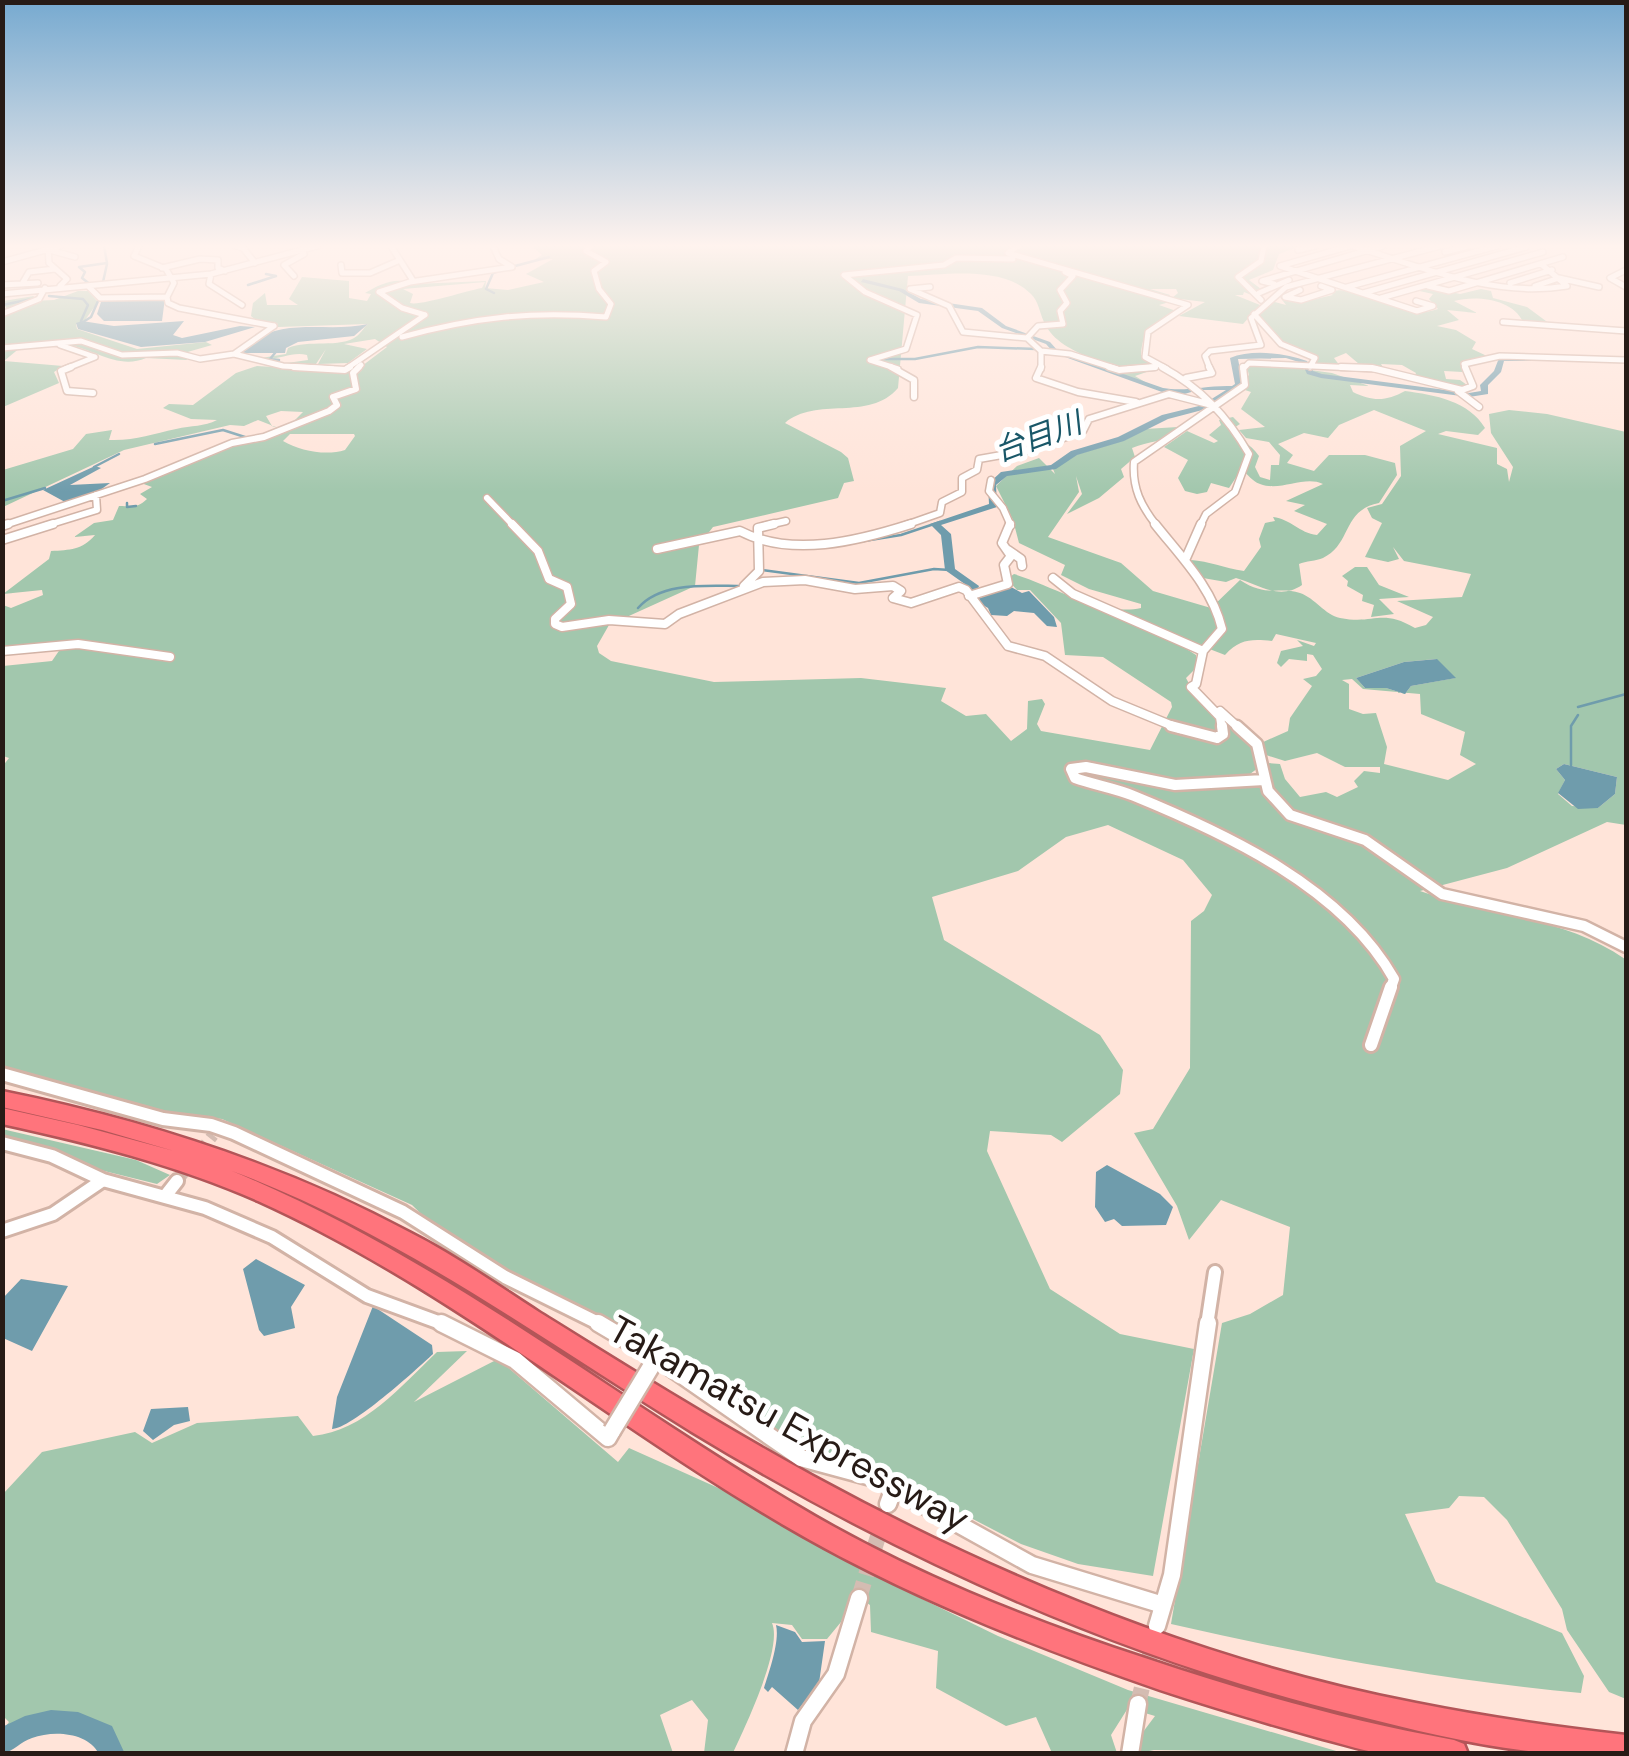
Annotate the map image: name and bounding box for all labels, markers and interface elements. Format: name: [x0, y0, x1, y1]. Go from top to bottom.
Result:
water label: 台目川: [989, 402, 1090, 470]
street label: Takamatsu Expressway: [600, 1304, 978, 1544]

